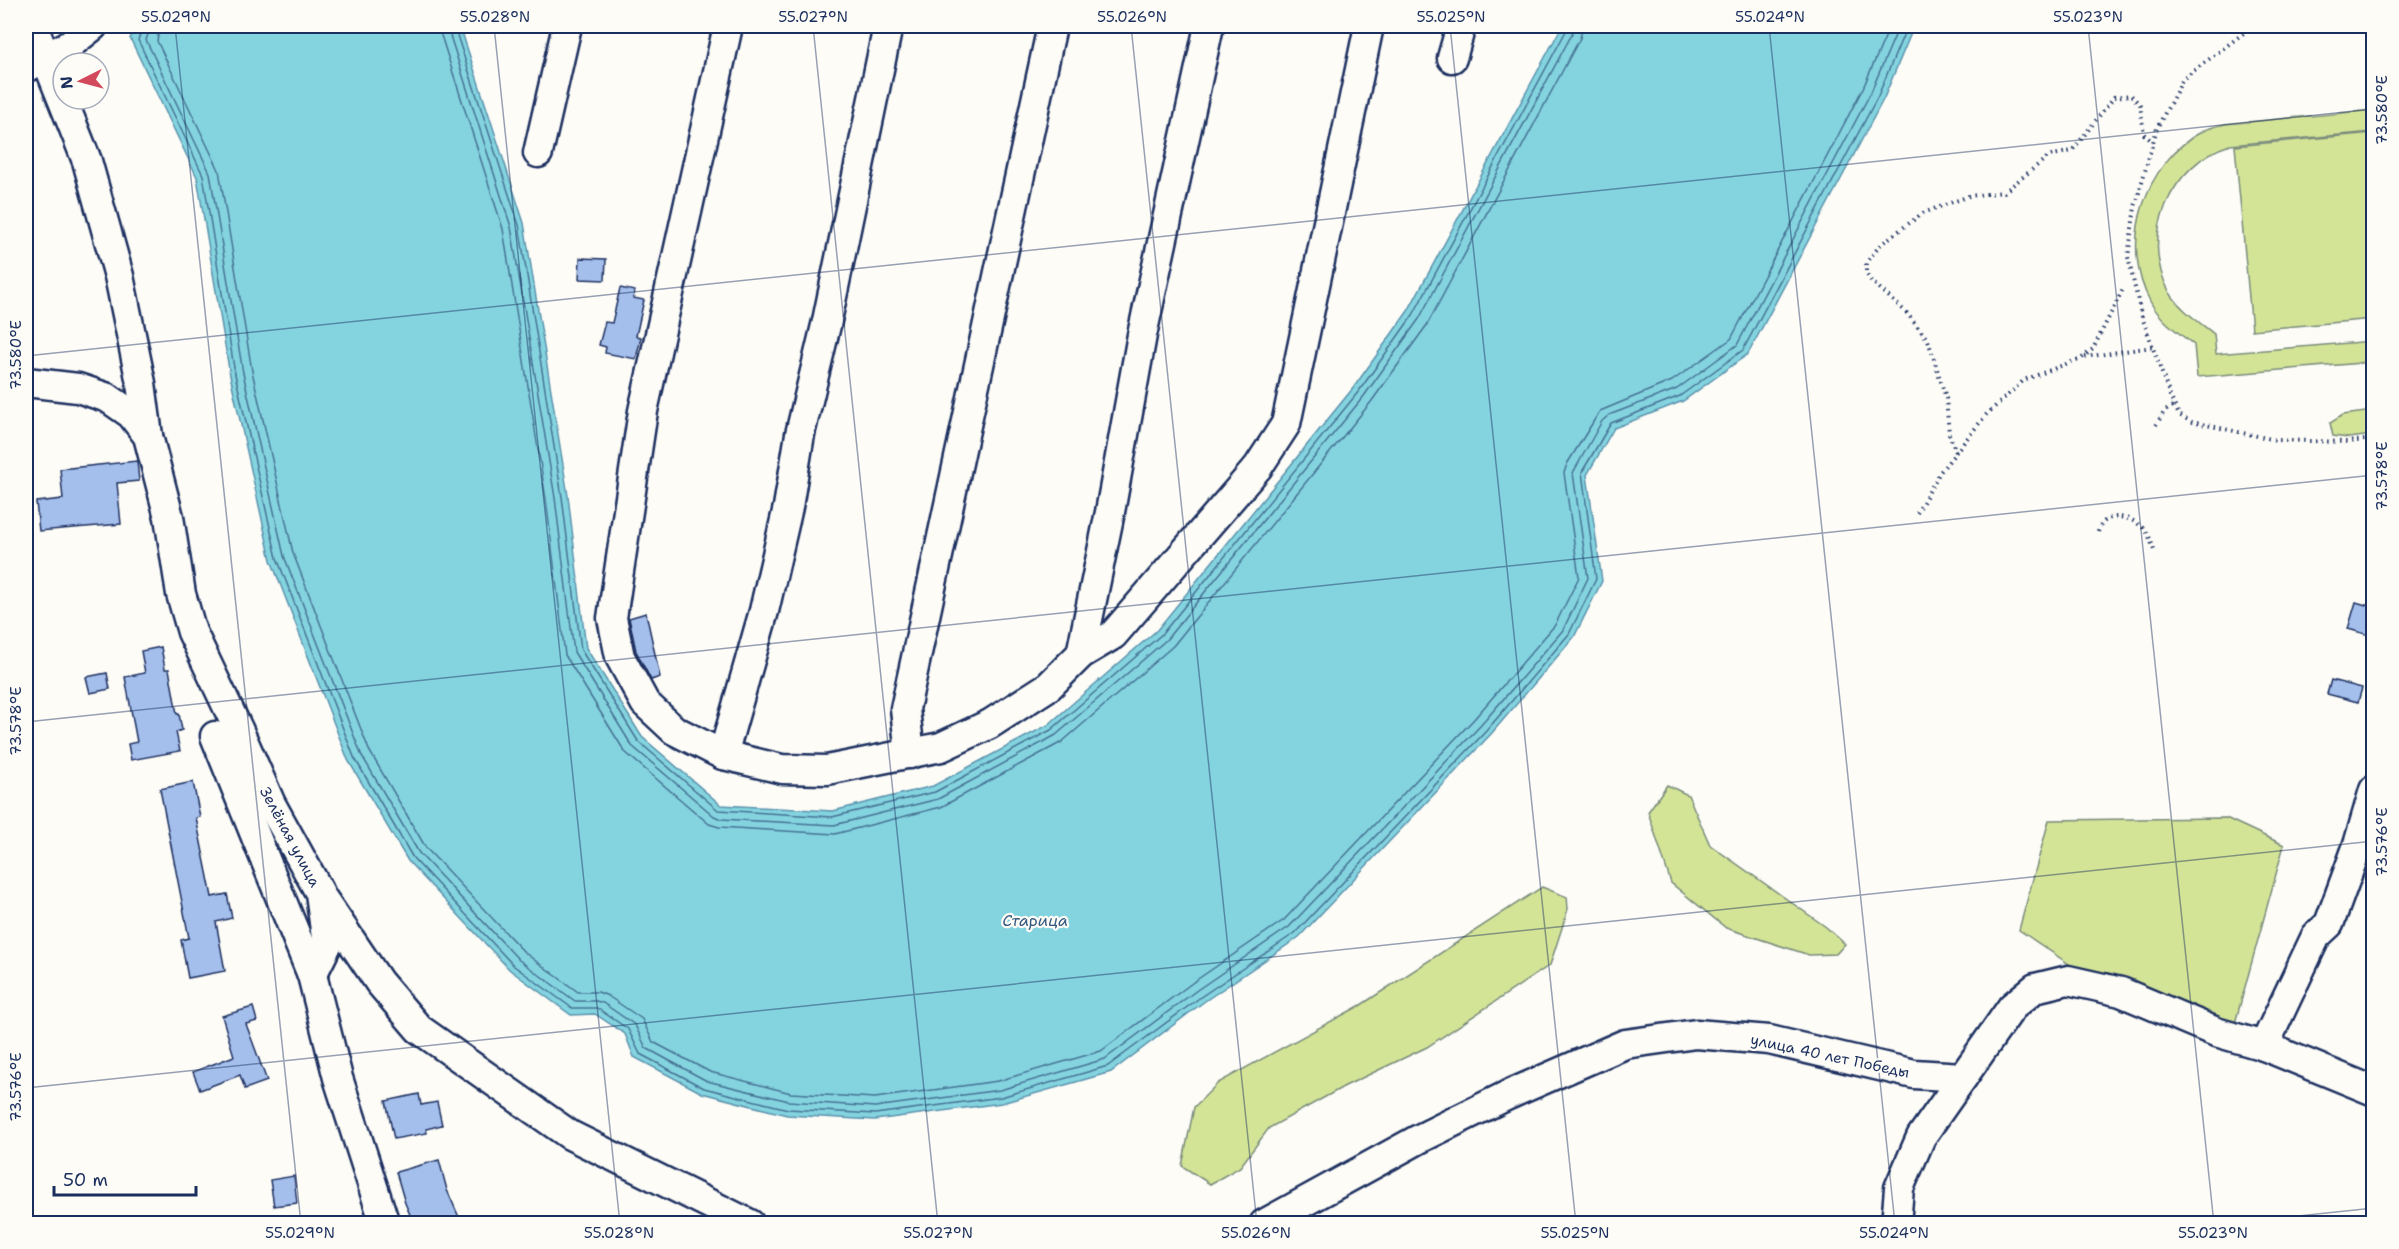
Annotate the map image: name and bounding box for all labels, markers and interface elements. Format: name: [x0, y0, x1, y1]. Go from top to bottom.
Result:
text: 55.029°N: [141, 7, 211, 27]
text: 55.028°N: [460, 7, 530, 27]
text: 55.027°N: [778, 7, 848, 27]
text: 55.026°N: [1097, 7, 1167, 27]
text: 55.025°N: [1416, 7, 1486, 27]
text: 55.024°N: [1735, 7, 1805, 27]
text: 55.023°N: [2053, 7, 2123, 27]
north arrow: [51, 51, 111, 111]
text: N: [55, 75, 78, 90]
text: 73.580°E: [2372, 75, 2392, 145]
text: 73.580°E: [6, 320, 26, 390]
text: 73.578°E: [2372, 441, 2392, 511]
text: 73.578°E: [6, 686, 26, 756]
street label: Зелёная улица: [255, 783, 325, 891]
text: 73.576°E: [2372, 807, 2392, 877]
water label: Старица: [1002, 910, 1068, 931]
street label: улица 40 лет Победы: [1749, 1029, 1911, 1083]
text: 73.576°E: [6, 1052, 26, 1122]
scale bar: [54, 1159, 196, 1197]
text: 50 m: [63, 1168, 108, 1192]
text: 55.029°N: [265, 1223, 335, 1243]
text: 55.028°N: [584, 1223, 654, 1243]
text: 55.027°N: [903, 1223, 973, 1243]
text: 55.026°N: [1221, 1223, 1291, 1243]
text: 55.025°N: [1540, 1223, 1610, 1243]
text: 55.024°N: [1859, 1223, 1929, 1243]
text: 55.023°N: [2178, 1223, 2248, 1243]

